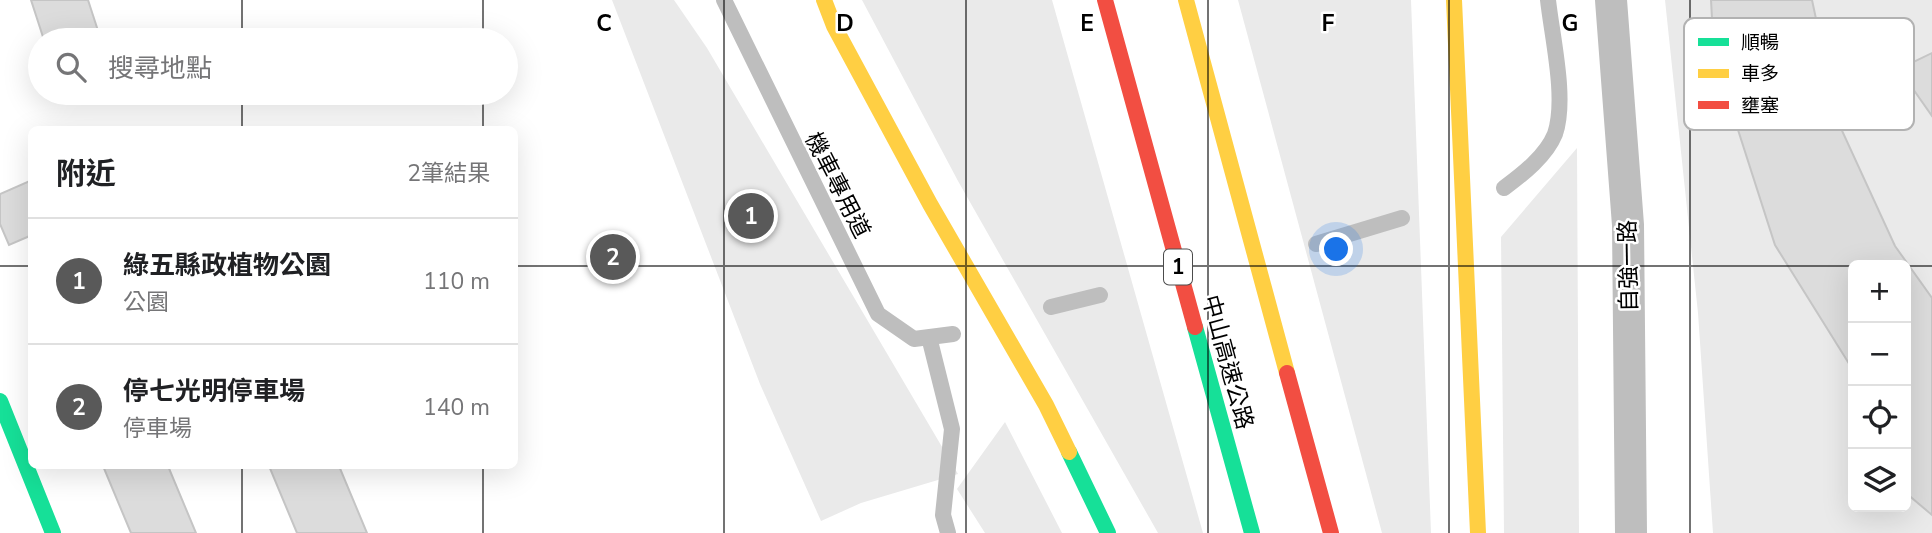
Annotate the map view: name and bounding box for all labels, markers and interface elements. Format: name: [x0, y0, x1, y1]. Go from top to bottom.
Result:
text: C: [596, 8, 612, 39]
text: D: [836, 8, 854, 39]
text: E: [1080, 8, 1094, 39]
text: F: [1322, 8, 1335, 39]
text: G: [1562, 8, 1578, 39]
legend: [1684, 18, 1914, 130]
search box: [28, 28, 518, 105]
text: 順暢: [1741, 30, 1779, 56]
icon: search: [52, 48, 90, 86]
text: 搜尋地點: [108, 51, 212, 86]
text: 車多: [1741, 61, 1779, 87]
text: 壅塞: [1741, 93, 1779, 119]
street label: 機車專用道: [798, 127, 877, 243]
text: 附近: [56, 154, 116, 195]
text: 2筆結果: [407, 158, 490, 189]
pin: 1: [728, 190, 774, 242]
street label: 自強一路: [1612, 220, 1645, 312]
pin: 2: [590, 231, 636, 283]
your location: [1319, 232, 1353, 266]
text: 綠五縣政植物公園: [123, 248, 331, 283]
road number: 1: [1164, 250, 1192, 284]
map controls: [1848, 260, 1911, 512]
button: +: [1848, 260, 1911, 323]
text: 1: [72, 266, 86, 297]
text: 110 m: [423, 266, 490, 297]
text: 公園: [123, 287, 169, 318]
street label: 中山高速公路: [1195, 291, 1260, 433]
button: −: [1848, 323, 1911, 386]
text: 停七光明停車場: [123, 374, 305, 409]
button: locate: [1848, 386, 1911, 449]
text: 2: [72, 392, 86, 423]
text: 140 m: [423, 392, 490, 423]
text: 停車場: [123, 413, 192, 444]
button: layers: [1848, 449, 1911, 512]

